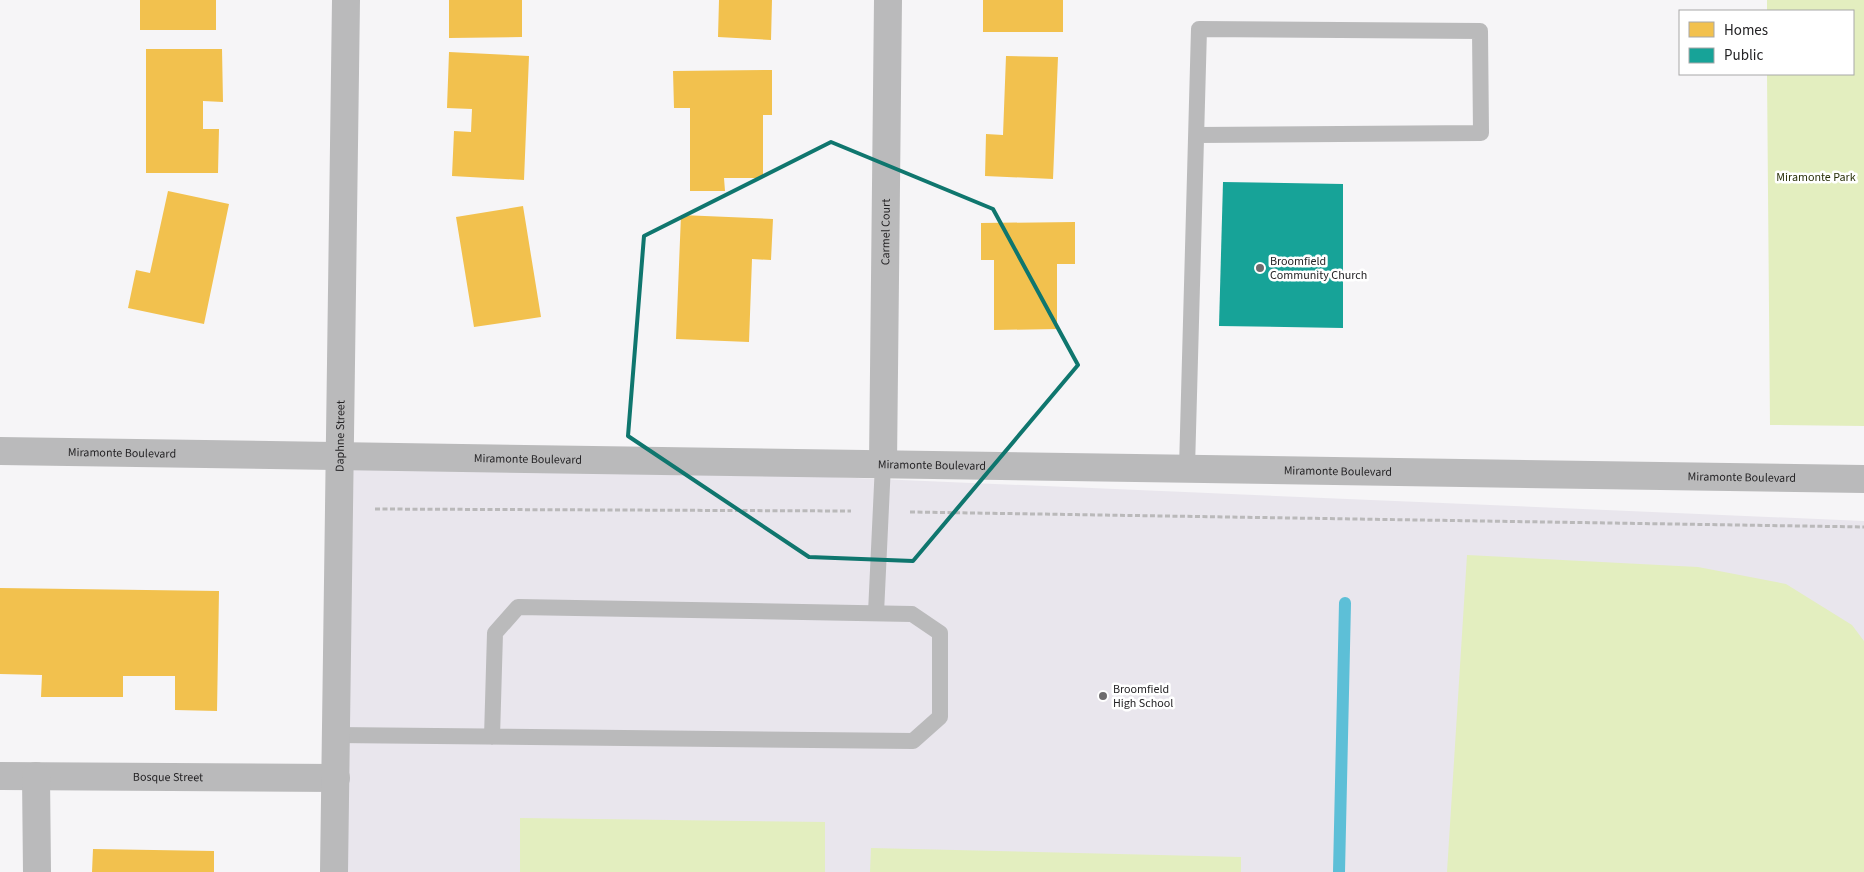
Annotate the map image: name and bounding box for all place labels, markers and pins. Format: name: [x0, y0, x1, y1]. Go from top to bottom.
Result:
place label: Broomfield Community Church: [1270, 253, 1367, 284]
marker: Broomfield Community Church: [1254, 262, 1266, 274]
place label: Broomfield High School: [1113, 681, 1173, 712]
marker: Broomfield High School: [1097, 690, 1109, 702]

